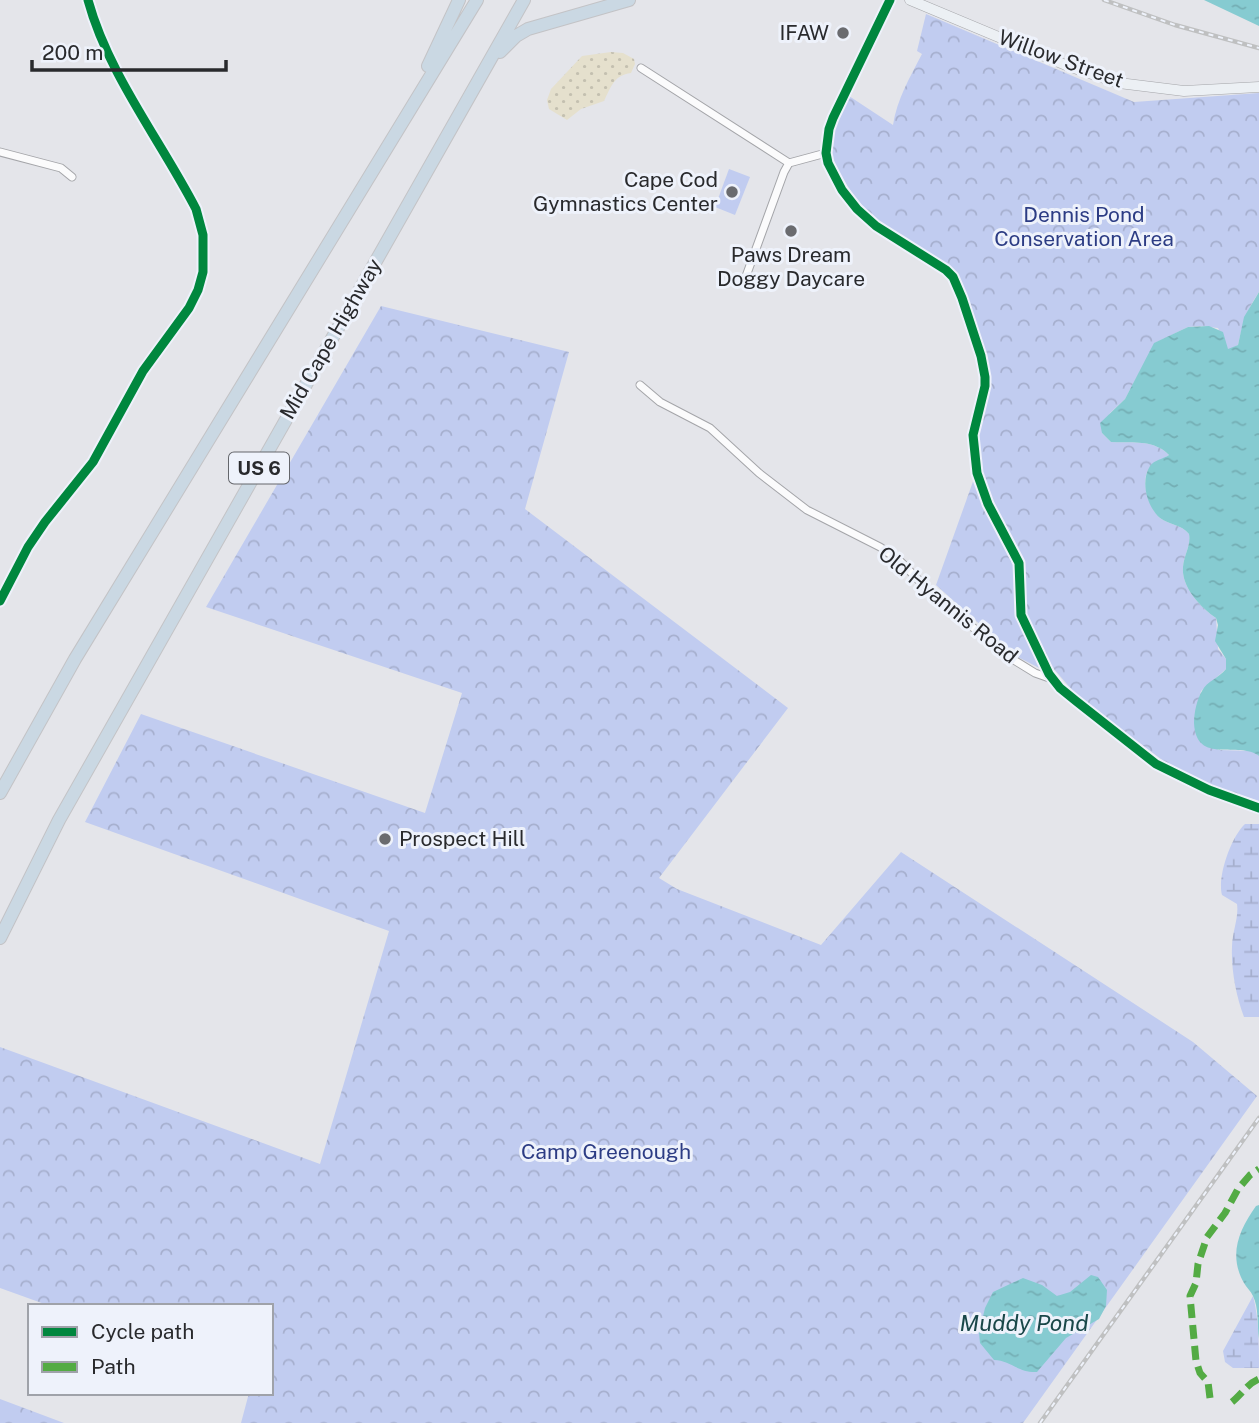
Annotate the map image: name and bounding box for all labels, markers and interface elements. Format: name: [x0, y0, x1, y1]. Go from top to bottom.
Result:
place label: IFAW: [779, 20, 829, 45]
street label: Willow Street: [995, 24, 1127, 93]
marker: IFAW: [835, 25, 851, 41]
scale bar: [32, 28, 226, 72]
text: 200 m: [42, 40, 103, 65]
place label: Cape Cod Gymnastics Center: [533, 167, 718, 216]
marker: Cape Cod Gymnastics Center: [724, 184, 740, 200]
park label: Dennis Pond Conservation Area: [994, 202, 1174, 251]
marker: Paws Dream Doggy Daycare: [783, 223, 799, 239]
place label: Paws Dream Doggy Daycare: [717, 242, 865, 291]
street label: Mid Cape Highway: [274, 254, 387, 424]
road number: US 6: [229, 453, 289, 484]
street label: Old Hyannis Road: [874, 541, 1023, 669]
place label: Prospect Hill: [399, 826, 525, 851]
marker: Prospect Hill: [377, 831, 393, 847]
park label: Camp Greenough: [521, 1139, 691, 1164]
legend: [28, 1304, 273, 1395]
water label: Muddy Pond: [960, 1309, 1088, 1336]
text: Cycle path: [91, 1319, 194, 1344]
text: Path: [91, 1354, 136, 1379]

